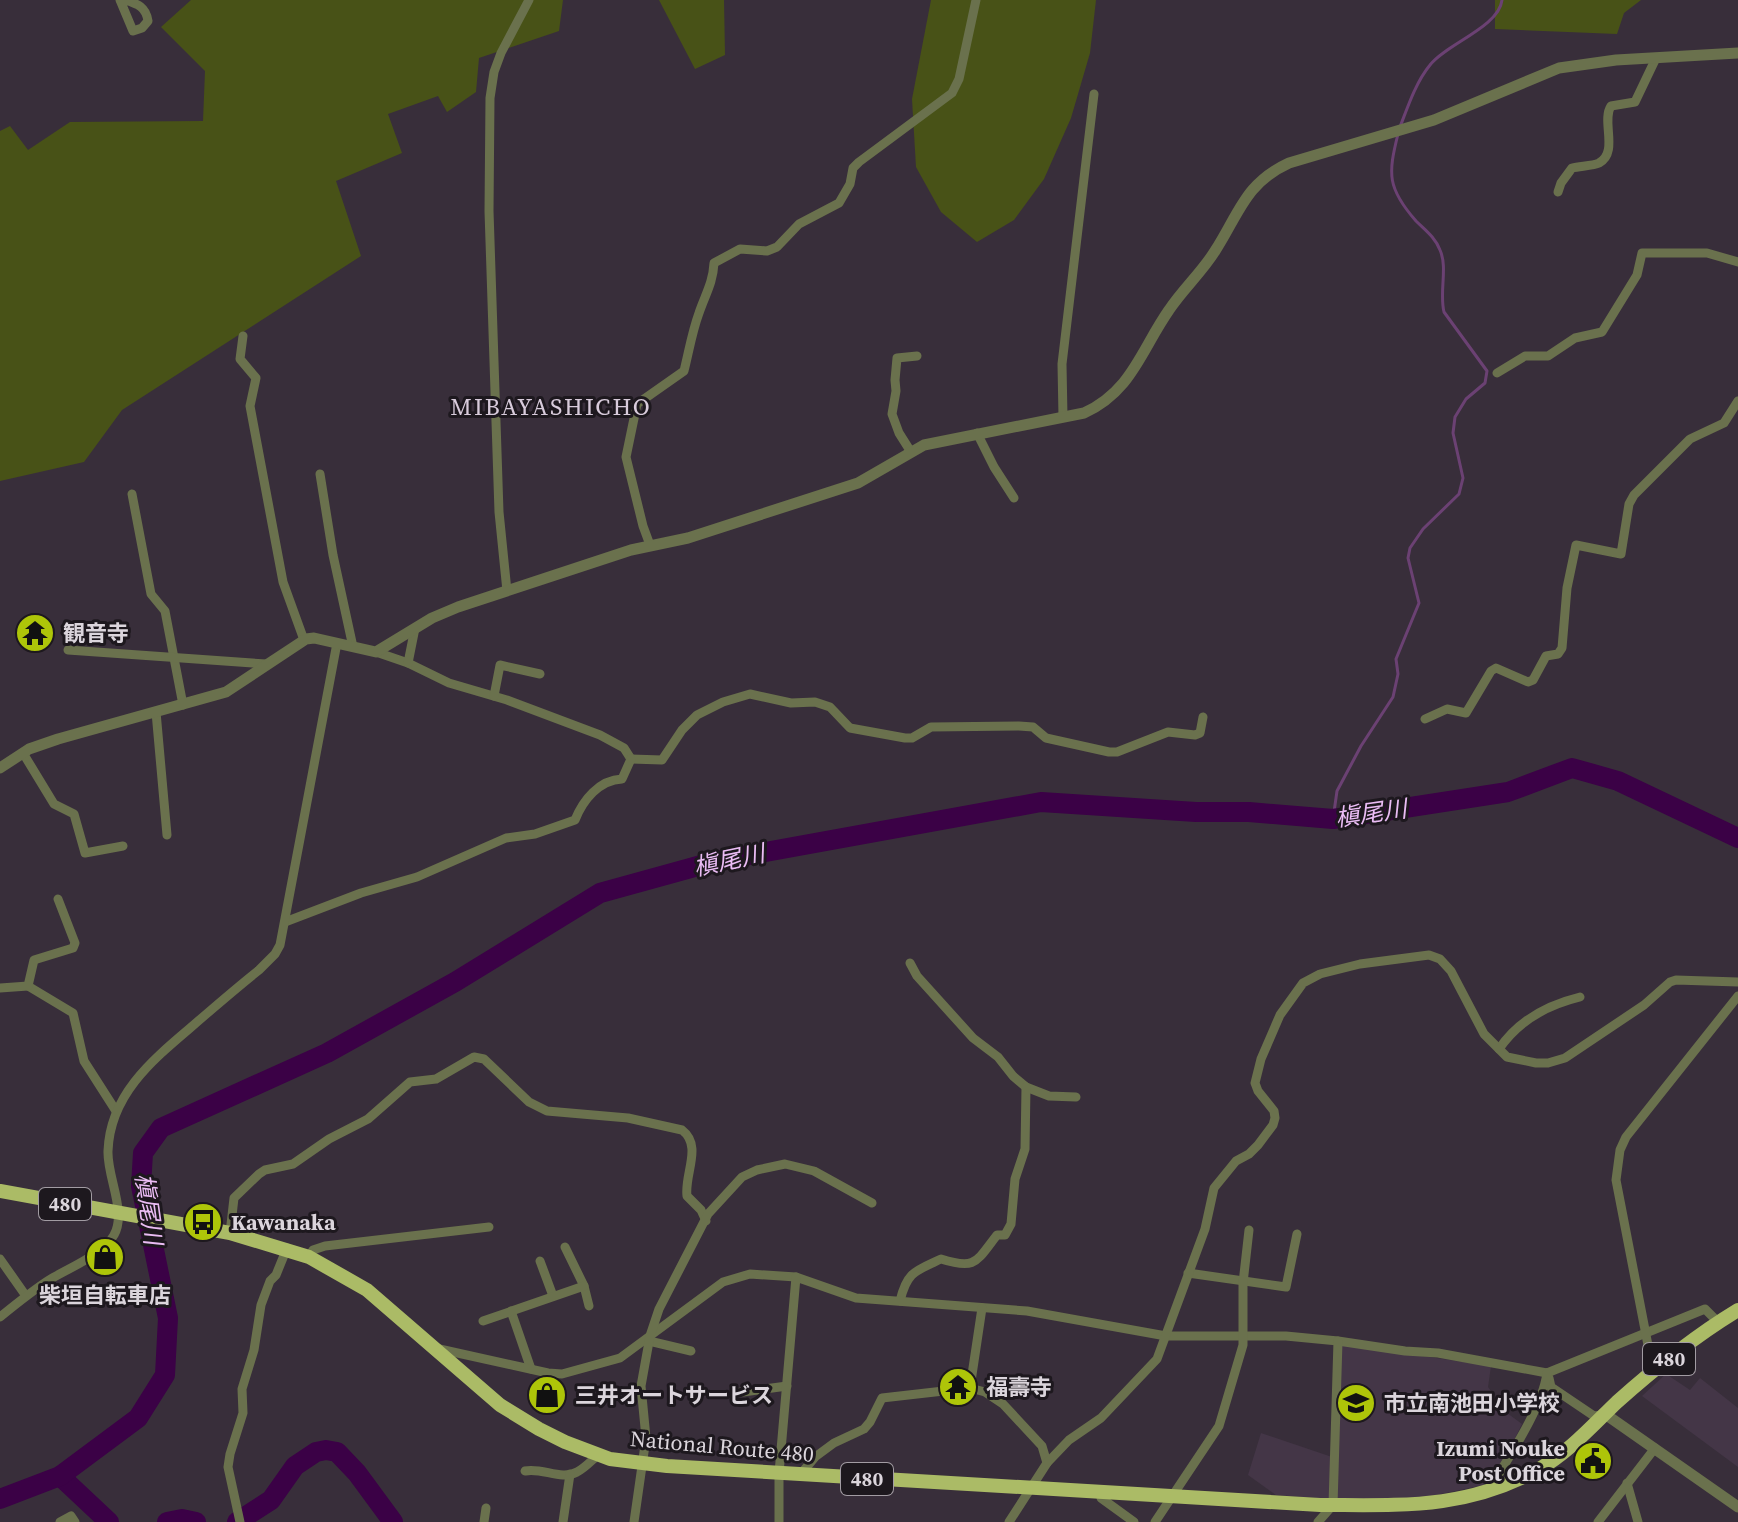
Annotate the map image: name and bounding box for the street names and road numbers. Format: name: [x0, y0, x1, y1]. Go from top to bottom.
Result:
road number: 480: [39, 1188, 91, 1220]
road number: 480: [1643, 1343, 1695, 1375]
street label: National Route 480: [629, 1423, 815, 1469]
road number: 480: [841, 1463, 893, 1495]

